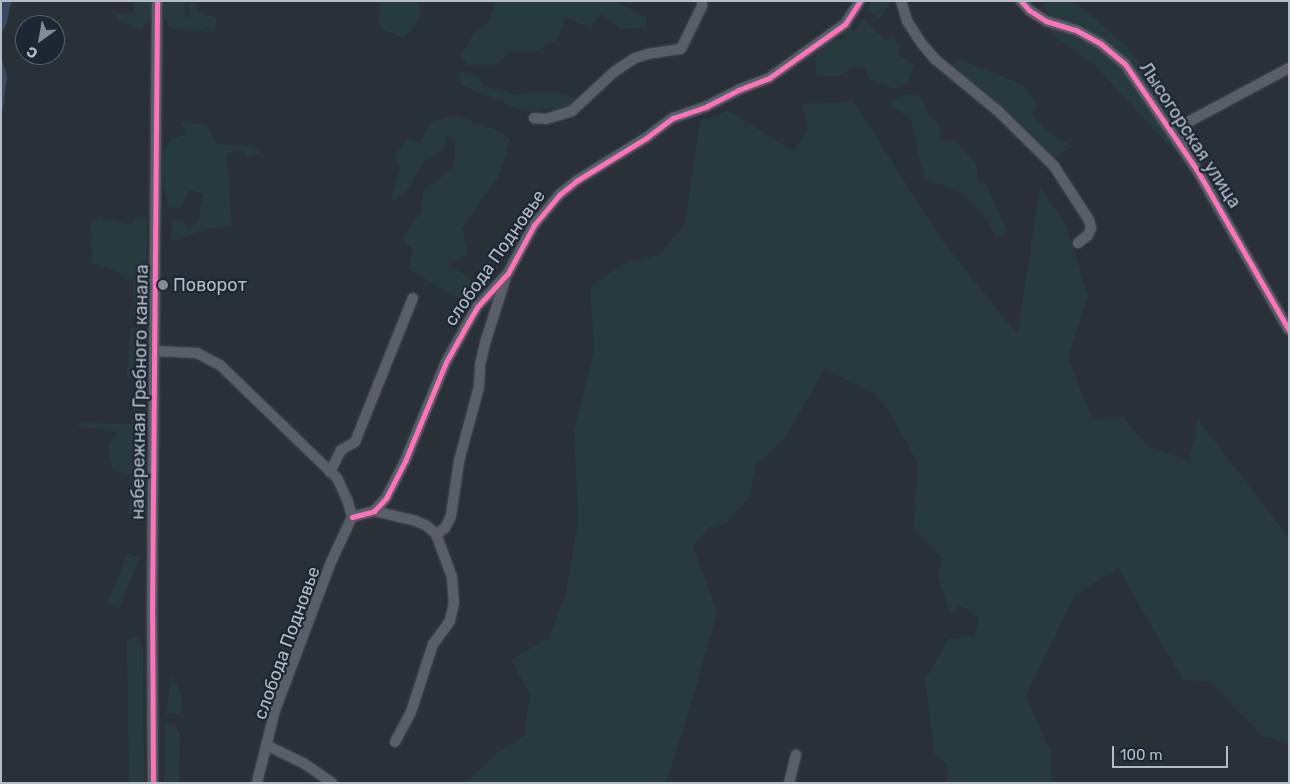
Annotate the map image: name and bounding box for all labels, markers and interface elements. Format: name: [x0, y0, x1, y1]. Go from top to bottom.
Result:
north arrow: [15, 15, 65, 65]
text: С: [24, 42, 41, 62]
street label: Лысогорская улица: [1135, 58, 1245, 212]
street label: слобода Подновье: [440, 186, 550, 330]
street label: набережная Гребного канала: [127, 264, 153, 520]
place label: Поворот: [173, 274, 247, 296]
marker: Поворот: [157, 279, 169, 291]
street label: слобода Подновье: [249, 564, 325, 722]
scale bar: [1115, 736, 1231, 768]
text: 100 m: [1120, 746, 1162, 764]

